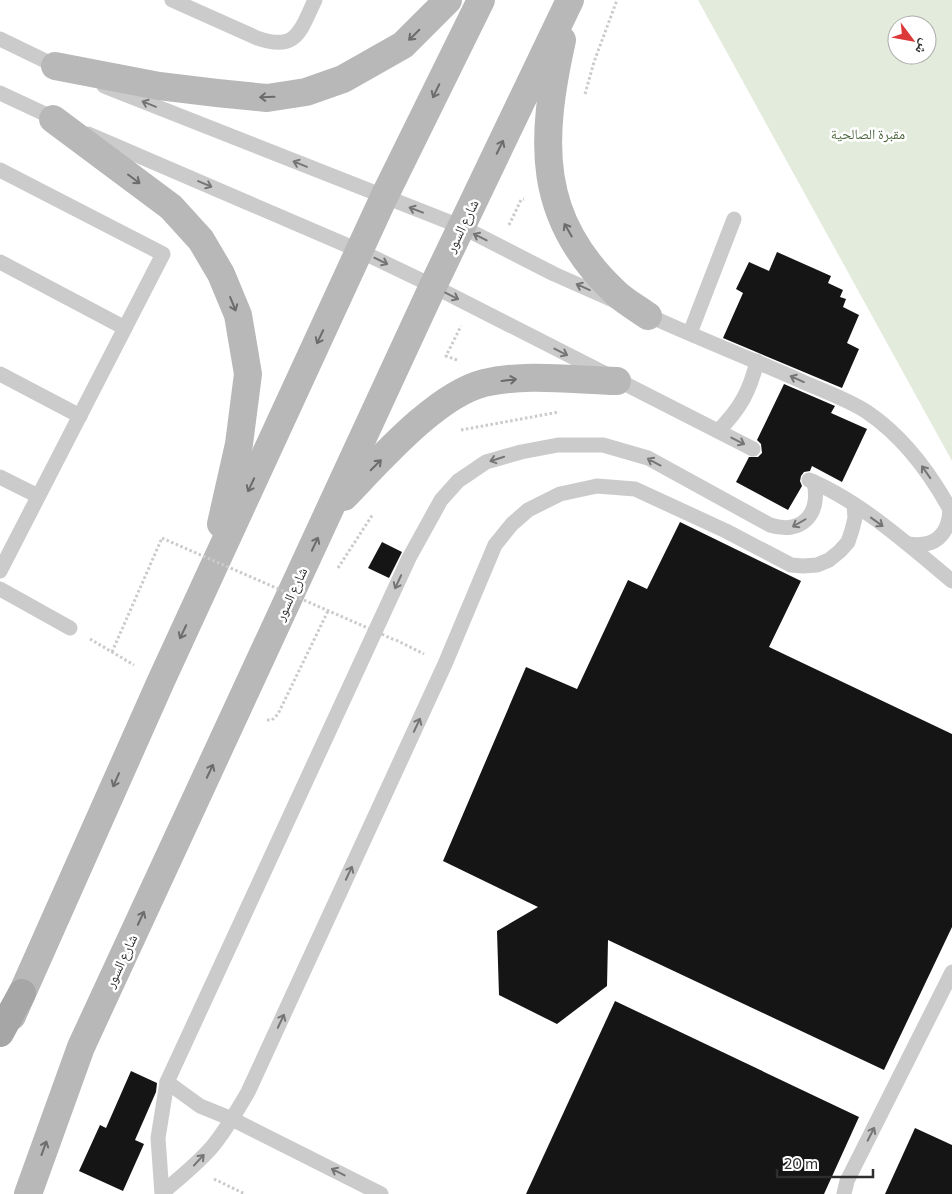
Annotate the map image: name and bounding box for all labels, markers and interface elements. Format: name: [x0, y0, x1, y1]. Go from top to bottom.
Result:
north arrow: [887, 15, 937, 65]
one-way arrow: [408, 28, 420, 40]
text: ش: [911, 36, 935, 58]
one-way arrow: [431, 83, 440, 98]
one-way arrow: [259, 92, 275, 101]
one-way arrow: [142, 98, 157, 107]
park label: مقبرة الصالحية: [831, 125, 905, 143]
one-way arrow: [495, 140, 505, 155]
one-way arrow: [293, 159, 309, 168]
one-way arrow: [127, 174, 141, 184]
one-way arrow: [197, 180, 212, 189]
street label: شارع السور: [441, 197, 483, 257]
one-way arrow: [409, 204, 424, 214]
one-way arrow: [563, 223, 573, 237]
one-way arrow: [473, 232, 488, 241]
one-way arrow: [373, 257, 388, 266]
one-way arrow: [576, 282, 591, 291]
one-way arrow: [445, 291, 460, 301]
one-way arrow: [229, 296, 238, 311]
one-way arrow: [314, 329, 324, 344]
one-way arrow: [554, 347, 569, 357]
one-way arrow: [501, 374, 517, 384]
one-way arrow: [790, 374, 805, 383]
one-way arrow: [730, 437, 745, 446]
one-way arrow: [489, 455, 505, 465]
one-way arrow: [647, 457, 662, 467]
one-way arrow: [369, 459, 381, 471]
one-way arrow: [921, 465, 931, 479]
one-way arrow: [246, 477, 256, 492]
one-way arrow: [870, 517, 884, 527]
one-way arrow: [792, 518, 807, 528]
one-way arrow: [310, 537, 320, 552]
street label: شارع السور: [270, 564, 312, 625]
one-way arrow: [393, 574, 402, 589]
one-way arrow: [178, 624, 187, 639]
one-way arrow: [413, 718, 422, 733]
one-way arrow: [205, 763, 215, 778]
one-way arrow: [111, 772, 121, 787]
one-way arrow: [345, 866, 354, 881]
one-way arrow: [137, 911, 146, 926]
street label: شارع السور: [100, 931, 142, 992]
one-way arrow: [277, 1014, 287, 1029]
one-way arrow: [866, 1126, 876, 1141]
one-way arrow: [40, 1141, 49, 1156]
scale bar: [777, 1146, 873, 1178]
one-way arrow: [193, 1153, 205, 1166]
text: 20 m: [784, 1154, 818, 1172]
one-way arrow: [331, 1167, 346, 1176]

